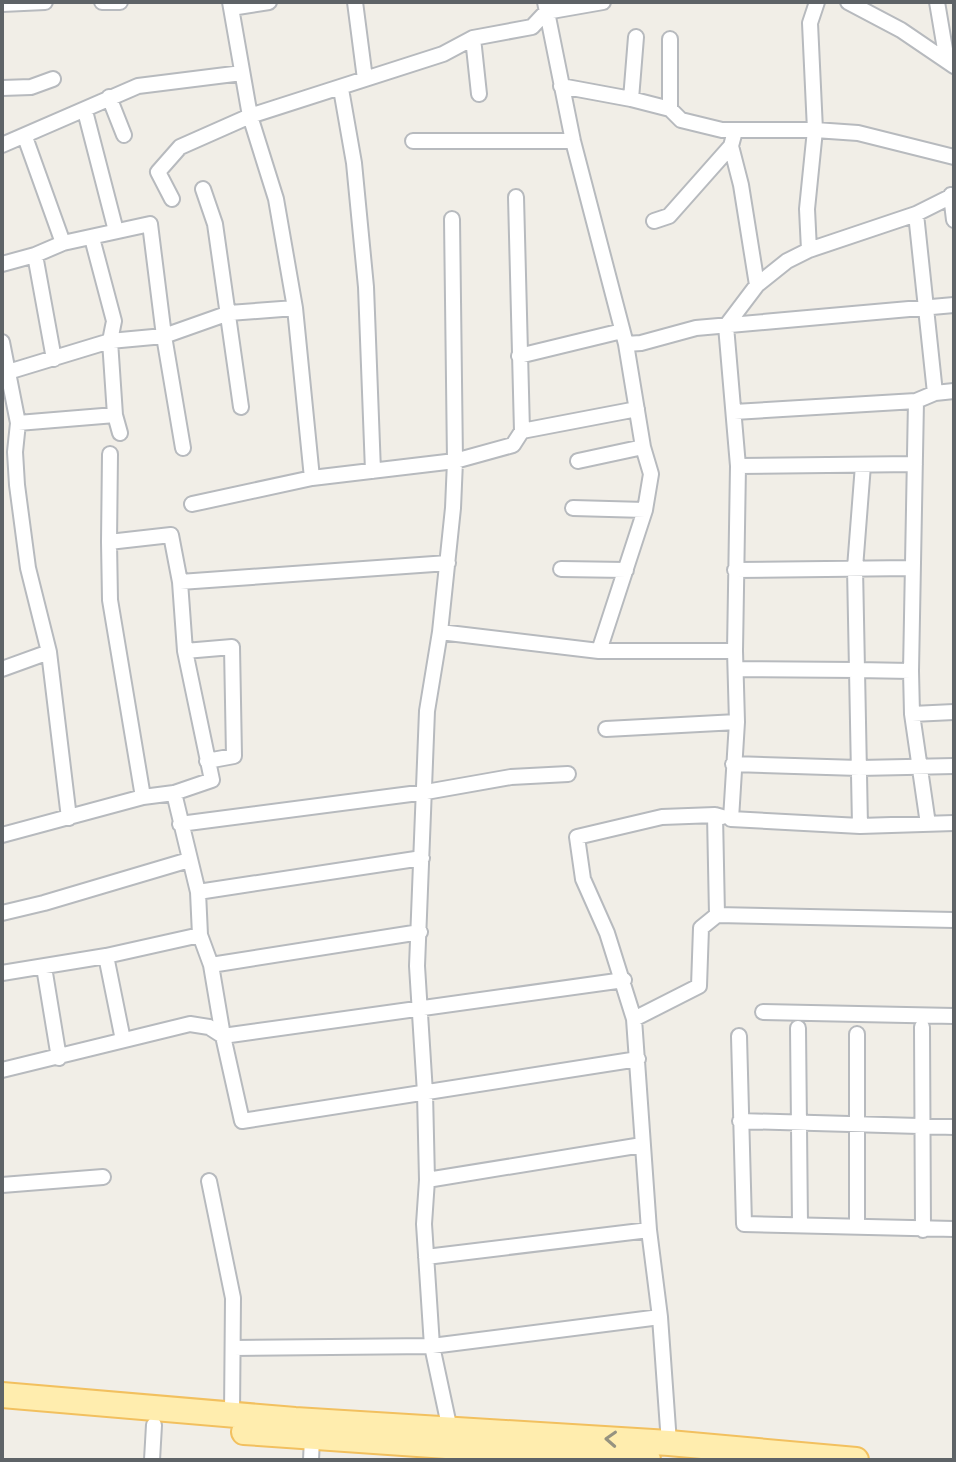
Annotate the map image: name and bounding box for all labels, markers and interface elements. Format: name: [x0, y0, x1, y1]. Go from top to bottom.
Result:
one-way arrow: [604, 1431, 617, 1448]

